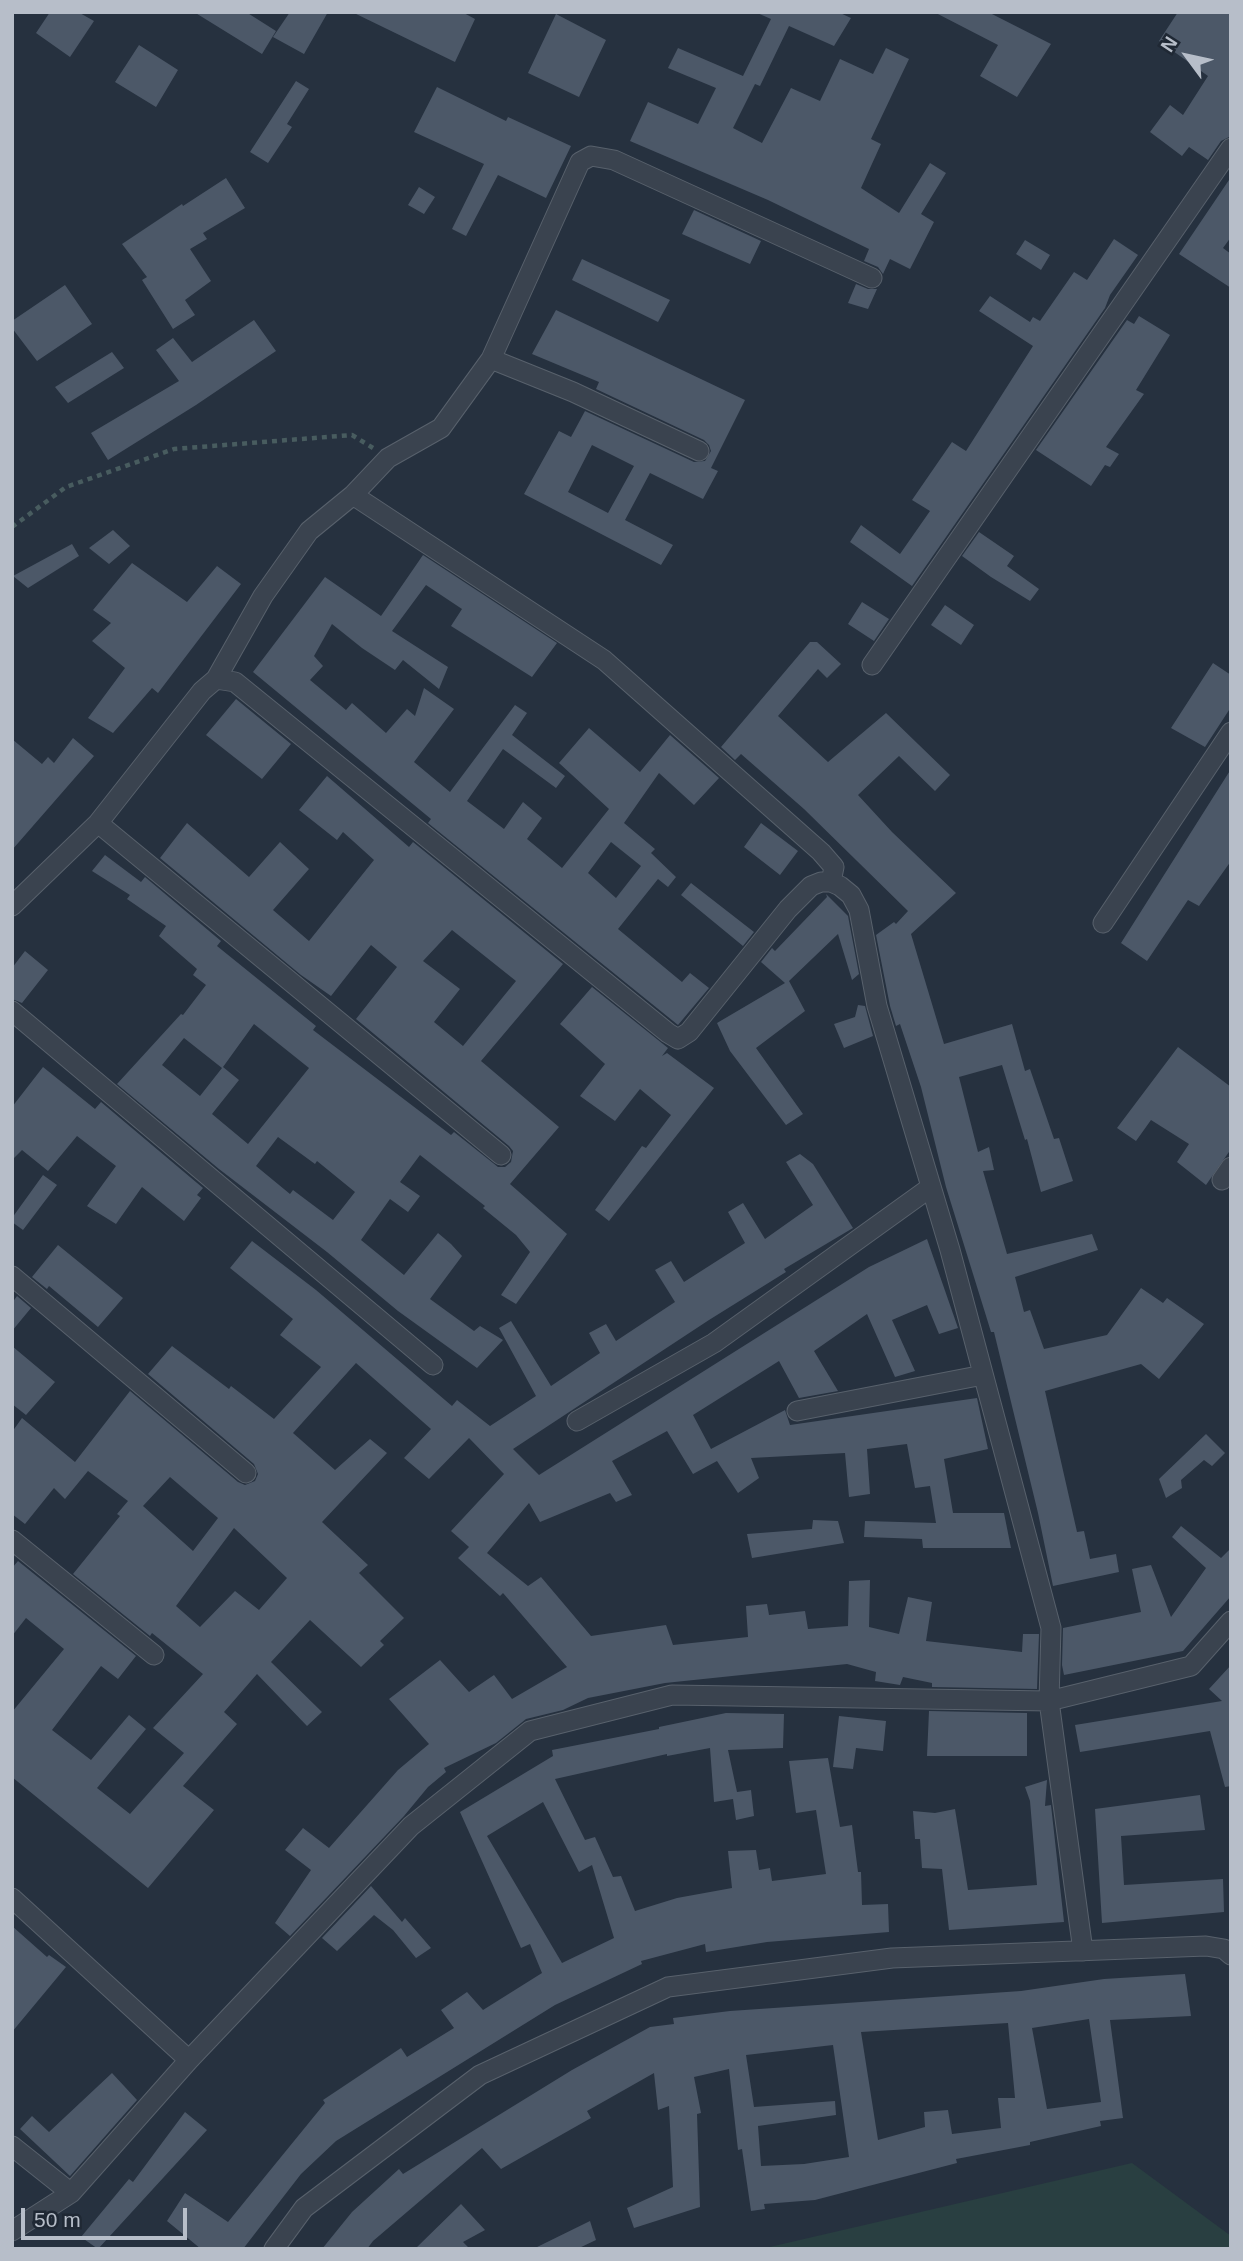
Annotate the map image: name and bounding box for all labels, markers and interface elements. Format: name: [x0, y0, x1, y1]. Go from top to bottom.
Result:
north arrow: [1152, 21, 1222, 91]
text: N: [1156, 33, 1182, 56]
scale bar: [24, 2194, 191, 2238]
text: 50 m: [34, 2208, 81, 2231]

